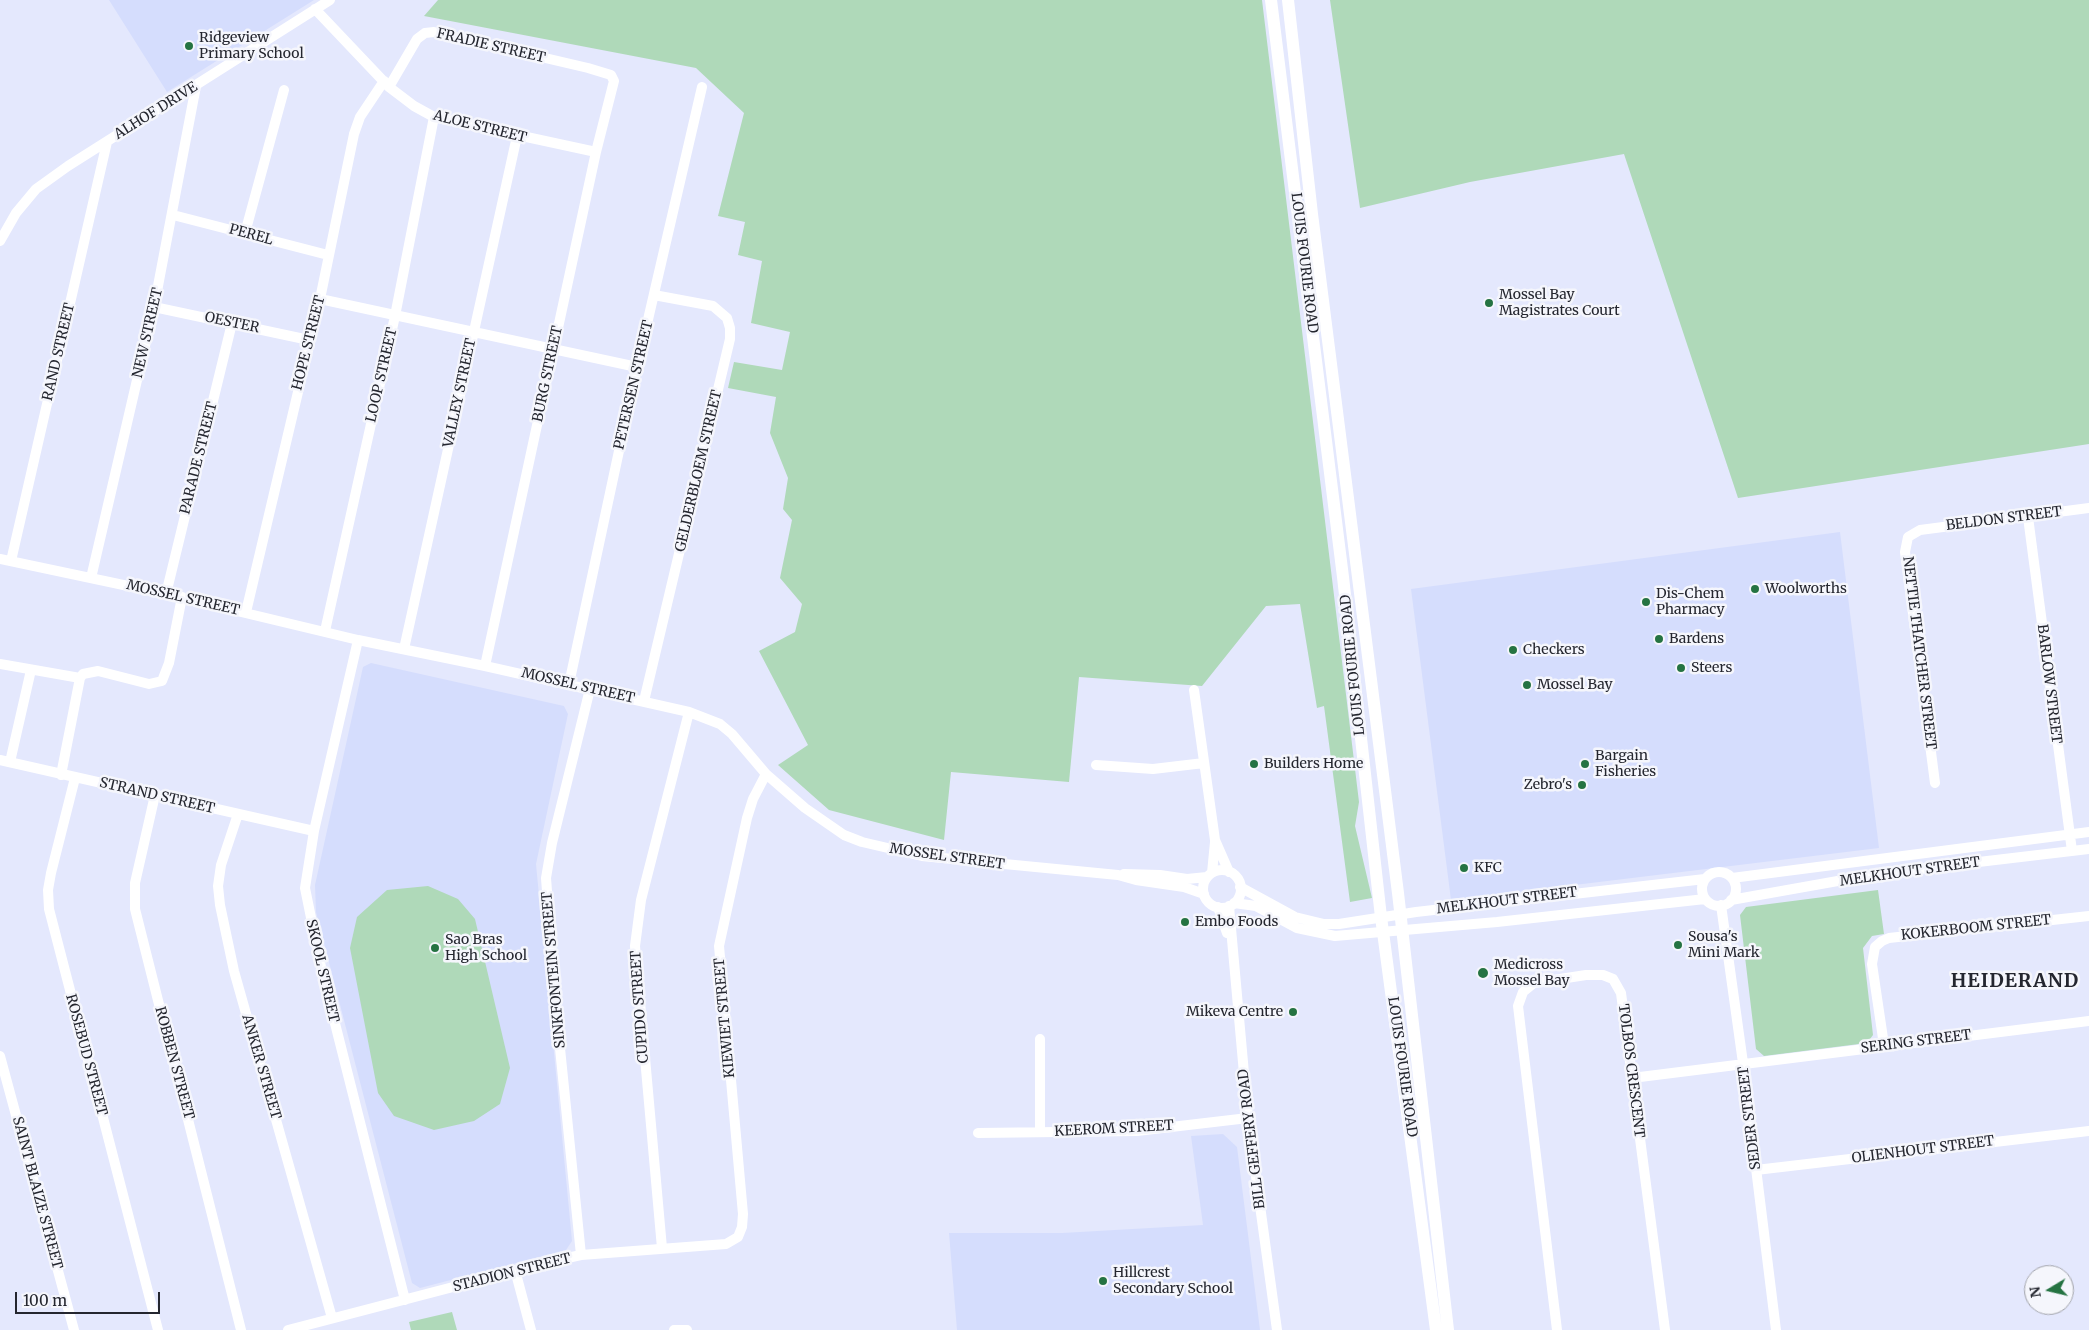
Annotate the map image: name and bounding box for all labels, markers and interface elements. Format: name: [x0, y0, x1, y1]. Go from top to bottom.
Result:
street label: FRADIE STREET: [435, 25, 547, 67]
place label: Ridgeview Primary School: [199, 30, 304, 62]
marker: Ridgeview Primary School: [183, 40, 195, 52]
street label: ALHOF DRIVE: [111, 79, 201, 143]
street label: ALOE STREET: [432, 107, 528, 147]
street label: LOUIS FOURIE ROAD: [1287, 192, 1321, 334]
street label: PEREL: [227, 221, 275, 249]
street label: NEW STREET: [129, 286, 167, 380]
place label: Mossel Bay Magistrates Court: [1499, 287, 1620, 320]
street label: HOPE STREET: [289, 294, 329, 392]
marker: Mossel Bay Magistrates Court: [1483, 297, 1495, 309]
street label: RAND STREET: [40, 301, 78, 403]
street label: OESTER: [203, 309, 261, 337]
street label: PETERSEN STREET: [611, 319, 657, 451]
street label: BURG STREET: [530, 324, 566, 424]
street label: LOOP STREET: [363, 326, 401, 424]
street label: VALLEY STREET: [440, 337, 480, 449]
street label: GELDERBLOEM STREET: [672, 388, 726, 554]
street label: PARADE STREET: [177, 400, 221, 516]
street label: BELDON STREET: [1945, 504, 2063, 534]
street label: NETTIE THATCHER STREET: [1899, 555, 1939, 751]
street label: MOSSEL STREET: [125, 577, 241, 619]
place label: Woolworths: [1765, 581, 1847, 597]
marker: Woolworths: [1749, 583, 1761, 595]
place label: Dis-Chem Pharmacy: [1656, 586, 1725, 618]
street label: LOUIS FOURIE ROAD: [1337, 594, 1369, 736]
marker: Dis-Chem Pharmacy: [1640, 596, 1652, 608]
street label: BARLOW STREET: [2033, 623, 2065, 745]
place label: Bardens: [1669, 631, 1724, 647]
marker: Bardens: [1653, 633, 1665, 645]
place label: Checkers: [1523, 642, 1585, 658]
marker: Checkers: [1507, 644, 1519, 656]
place label: Steers: [1691, 660, 1732, 676]
marker: Steers: [1675, 662, 1687, 674]
street label: MOSSEL STREET: [520, 665, 636, 707]
place label: Mossel Bay: [1537, 677, 1613, 693]
marker: Mossel Bay: [1521, 679, 1533, 691]
place label: Bargain Fisheries: [1595, 748, 1656, 780]
place label: Builders Home: [1264, 756, 1363, 772]
marker: Builders Home: [1248, 758, 1260, 770]
marker: Bargain Fisheries: [1579, 758, 1591, 770]
street label: STRAND STREET: [98, 775, 216, 817]
place label: Zebro's: [1524, 777, 1572, 793]
marker: Zebro's: [1576, 779, 1588, 791]
street label: MOSSEL STREET: [888, 841, 1006, 873]
street label: MELKHOUT STREET: [1839, 854, 1981, 890]
place label: KFC: [1474, 860, 1502, 876]
marker: KFC: [1458, 862, 1470, 874]
street label: MELKHOUT STREET: [1436, 884, 1578, 918]
street label: SINKFONTEIN STREET: [539, 891, 569, 1049]
street label: KOKERBOOM STREET: [1900, 912, 2052, 944]
place label: Embo Foods: [1195, 914, 1278, 930]
marker: Embo Foods: [1179, 916, 1191, 928]
street label: SKOOL STREET: [302, 918, 342, 1024]
place label: Sousa's Mini Mark: [1688, 929, 1760, 962]
place label: Sao Bras High School: [445, 932, 527, 964]
marker: Sousa's Mini Mark: [1672, 939, 1684, 951]
marker: Sao Bras High School: [429, 942, 441, 954]
street label: CUPIDO STREET: [628, 950, 652, 1064]
street label: KIEWIET STREET: [711, 957, 739, 1079]
place label: Medicross Mossel Bay: [1494, 957, 1570, 990]
marker: Medicross Mossel Bay: [1476, 966, 1490, 980]
district label: HEIDERAND: [1950, 971, 2080, 993]
street label: ROSEBUD STREET: [62, 992, 110, 1118]
street label: LOUIS FOURIE ROAD: [1384, 996, 1420, 1138]
street label: TOLBOS CRESCENT: [1614, 1003, 1648, 1139]
place label: Mikeva Centre: [1186, 1004, 1283, 1020]
street label: ROBBEN STREET: [151, 1005, 197, 1121]
marker: Mikeva Centre: [1287, 1006, 1299, 1018]
street label: ANKER STREET: [238, 1013, 284, 1121]
street label: SERING STREET: [1860, 1027, 1972, 1057]
street label: SEDER STREET: [1735, 1065, 1765, 1171]
street label: BILL GEFFERY ROAD: [1235, 1068, 1269, 1210]
street label: SAINT BLAIZE STREET: [9, 1115, 65, 1271]
street label: KEEROM STREET: [1054, 1117, 1174, 1141]
street label: OLIENHOUT STREET: [1851, 1133, 1995, 1167]
street label: STADION STREET: [451, 1250, 573, 1296]
place label: Hillcrest Secondary School: [1113, 1265, 1233, 1298]
north arrow: [2024, 1265, 2074, 1315]
marker: Hillcrest Secondary School: [1097, 1275, 1109, 1287]
scale bar: [18, 1282, 162, 1314]
text: N: [2025, 1285, 2045, 1299]
text: 100 m: [23, 1291, 67, 1310]

